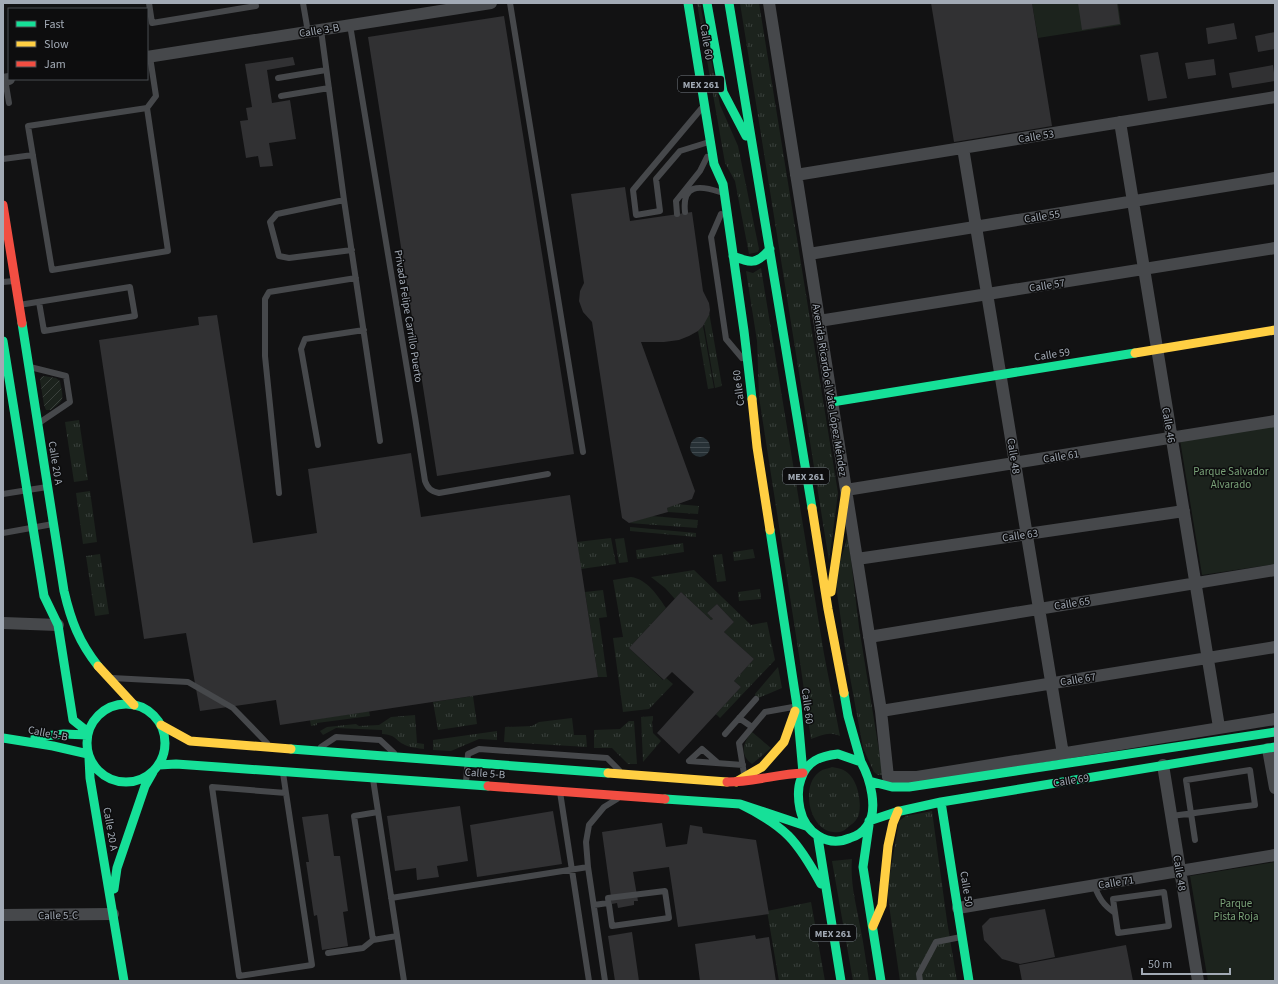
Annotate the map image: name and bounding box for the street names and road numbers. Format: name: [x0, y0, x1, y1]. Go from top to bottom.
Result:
street label: Calle 3-B: [298, 20, 341, 41]
street label: Calle 60: [696, 23, 717, 61]
road number: MEX 261: [678, 76, 724, 92]
street label: Calle 53: [1017, 126, 1055, 147]
street label: Calle 55: [1023, 206, 1061, 227]
street label: Privada Felipe Carrillo Puerto: [391, 249, 426, 383]
street label: Calle 57: [1028, 275, 1066, 296]
street label: Avenida Ricardo el Vate López Méndez: [808, 303, 851, 478]
street label: Calle 59: [1033, 344, 1071, 365]
street label: Calle 60: [729, 369, 748, 407]
street label: Calle 46: [1158, 406, 1179, 445]
street label: Calle 48: [1003, 437, 1024, 476]
street label: Calle 20 A: [45, 440, 66, 486]
street label: Calle 61: [1042, 446, 1080, 467]
road number: MEX 261: [783, 468, 829, 484]
street label: Calle 63: [1001, 526, 1039, 545]
street label: Calle 65: [1053, 593, 1091, 614]
street label: Calle 67: [1059, 669, 1097, 690]
street label: Calle 60: [798, 687, 817, 725]
street label: Calle 5-B: [27, 722, 70, 745]
street label: Calle 5-B: [464, 765, 506, 782]
street label: Calle 69: [1052, 770, 1090, 791]
street label: Calle 20 A: [99, 806, 122, 852]
street label: Calle 48: [1169, 854, 1190, 893]
street label: Calle 50: [956, 870, 977, 908]
street label: Calle 71: [1097, 872, 1135, 893]
street label: Calle 5-C: [38, 908, 78, 923]
road number: MEX 261: [810, 925, 856, 941]

